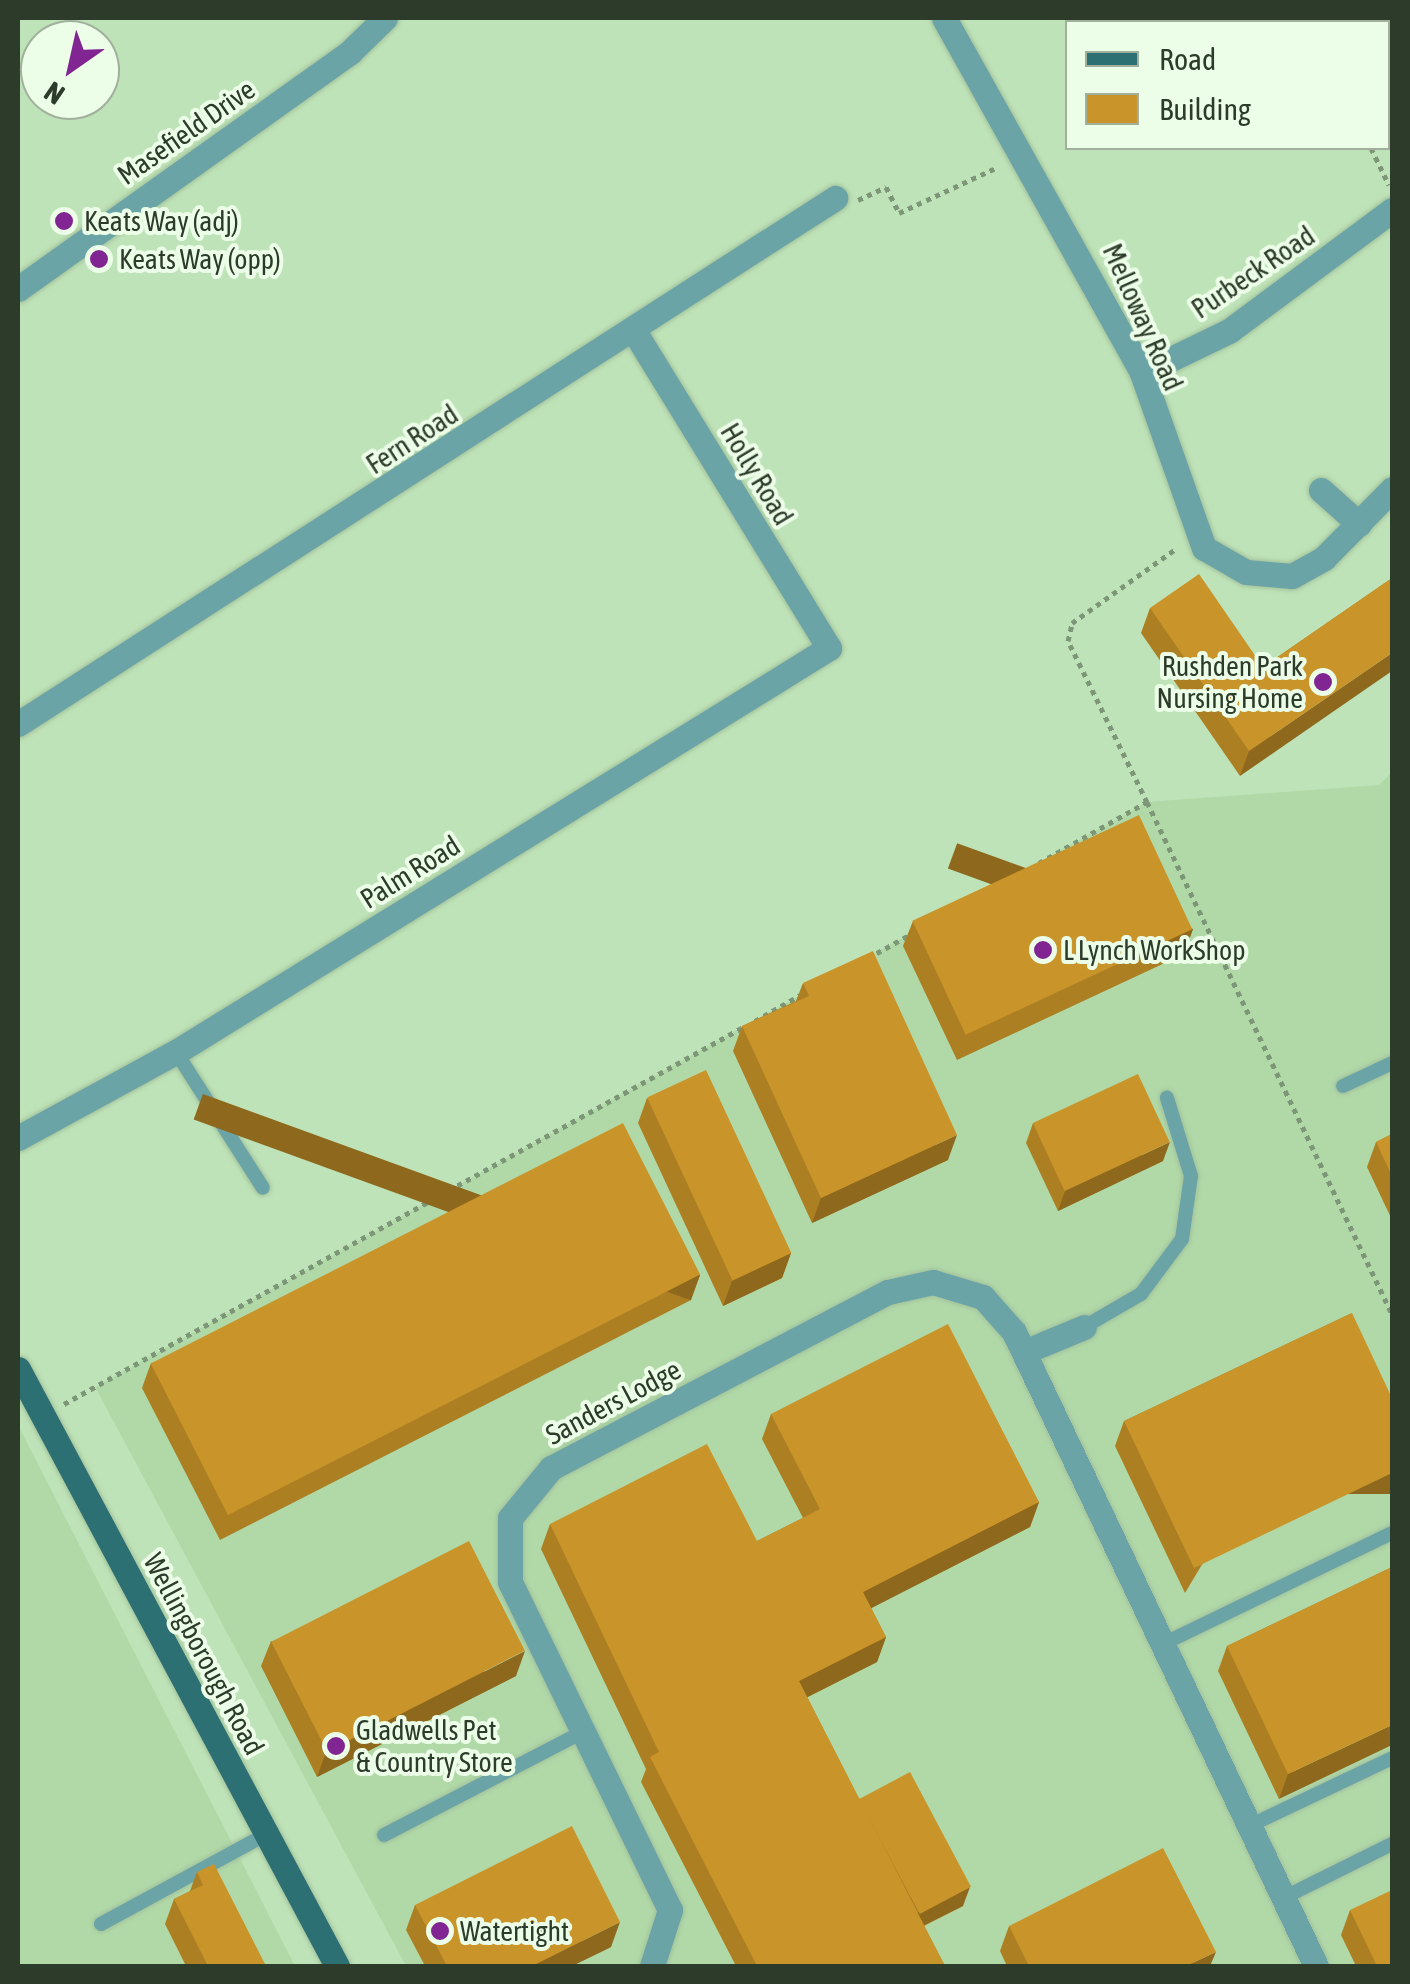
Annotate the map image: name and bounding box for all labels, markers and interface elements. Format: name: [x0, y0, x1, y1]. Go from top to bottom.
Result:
north arrow: [20, 20, 120, 120]
legend: [1065, 20, 1390, 150]
text: Road: [1159, 42, 1216, 76]
street label: Masefield Drive: [111, 72, 261, 192]
text: N: [39, 75, 70, 111]
text: Building: [1159, 92, 1251, 126]
place label: Keats Way (adj): [84, 204, 239, 238]
marker: Keats Way (adj): [53, 210, 75, 232]
street label: Purbeck Road: [1185, 219, 1321, 325]
street label: Melloway Road: [1096, 238, 1190, 396]
place label: Keats Way (opp): [119, 242, 281, 276]
marker: Keats Way (opp): [88, 248, 110, 270]
street label: Fern Road: [360, 397, 464, 481]
street label: Holly Road: [714, 417, 800, 531]
place label: Rushden Park Nursing Home: [1157, 649, 1303, 715]
marker: Rushden Park Nursing Home: [1312, 671, 1334, 693]
street label: Palm Road: [354, 828, 466, 916]
place label: L Lynch WorkShop: [1063, 933, 1246, 967]
marker: L Lynch WorkShop: [1032, 939, 1054, 961]
street label: Sanders Lodge: [540, 1352, 686, 1452]
street label: Wellingborough Road: [137, 1548, 271, 1760]
place label: Gladwells Pet & Country Store: [356, 1713, 513, 1779]
marker: Gladwells Pet & Country Store: [325, 1735, 347, 1757]
place label: Watertight: [460, 1914, 569, 1948]
marker: Watertight: [429, 1920, 451, 1942]

